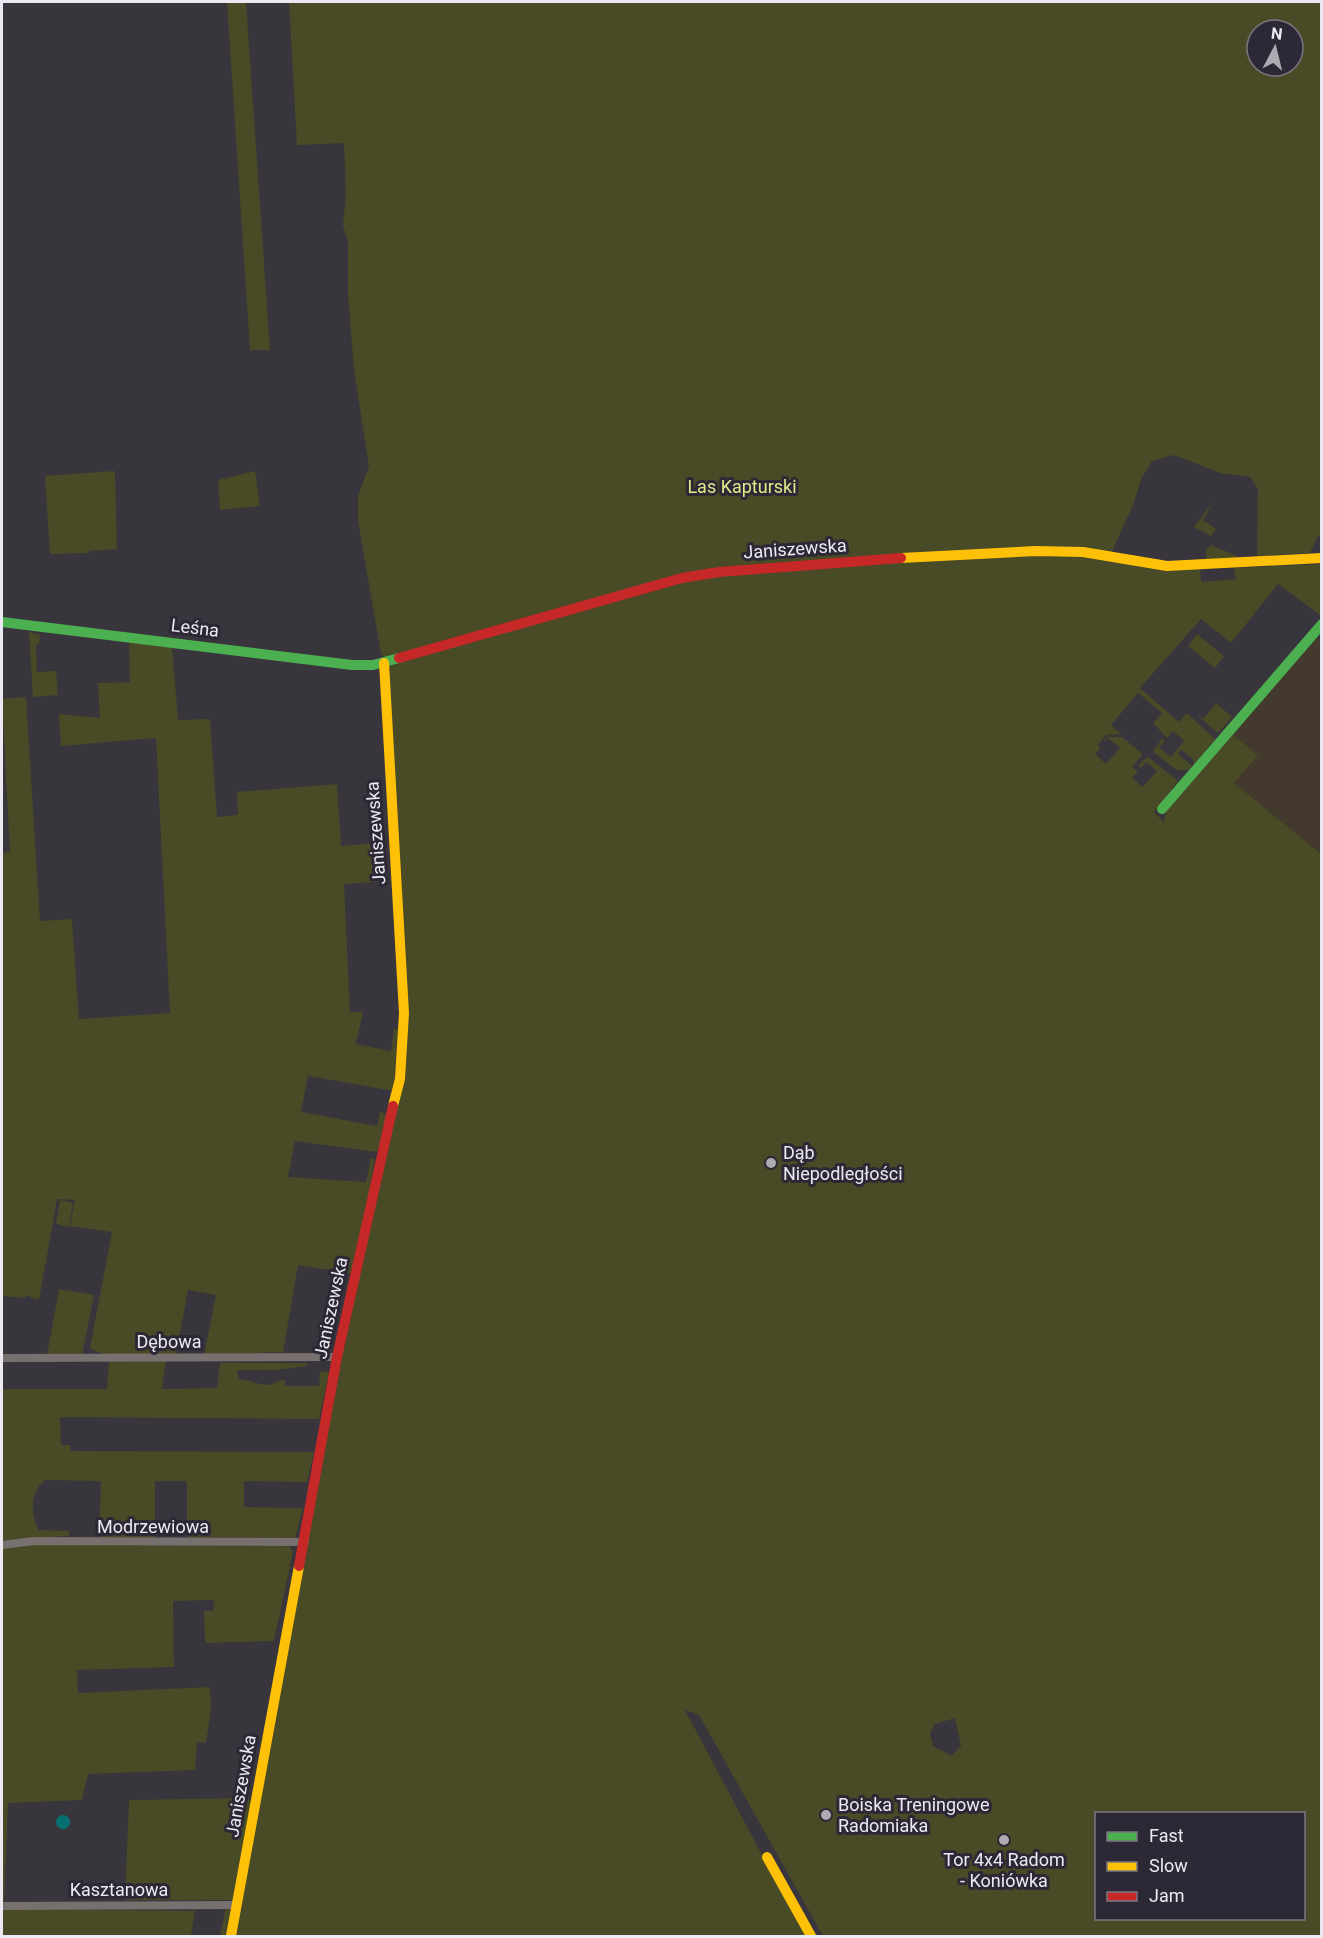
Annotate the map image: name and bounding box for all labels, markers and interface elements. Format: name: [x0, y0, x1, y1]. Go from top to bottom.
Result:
north arrow: [1245, 18, 1305, 78]
text: N: [1270, 23, 1284, 44]
park label: Las Kapturski: [687, 476, 797, 497]
street label: Janiszewska: [743, 534, 847, 563]
street label: Leśna: [170, 614, 220, 641]
street label: Janiszewska: [361, 781, 390, 885]
place label: Dąb Niepodległości: [783, 1142, 903, 1184]
marker: Dąb Niepodległości: [764, 1156, 778, 1170]
street label: Janiszewska: [309, 1255, 352, 1361]
street label: Dębowa: [136, 1331, 202, 1352]
street label: Modrzewiowa: [97, 1516, 209, 1537]
street label: Janiszewska: [221, 1733, 260, 1839]
place label: Boiska Treningowe Radomiaka: [838, 1794, 989, 1836]
marker: Boiska Treningowe Radomiaka: [819, 1808, 833, 1822]
legend: [1095, 1812, 1305, 1920]
text: Fast: [1149, 1825, 1184, 1846]
marker: Tor 4x4 Radom - Koniówka: [997, 1833, 1011, 1847]
place label: Tor 4x4 Radom - Koniówka: [943, 1849, 1065, 1891]
text: Slow: [1149, 1855, 1188, 1876]
street label: Kasztanowa: [70, 1879, 168, 1900]
text: Jam: [1149, 1885, 1185, 1906]

